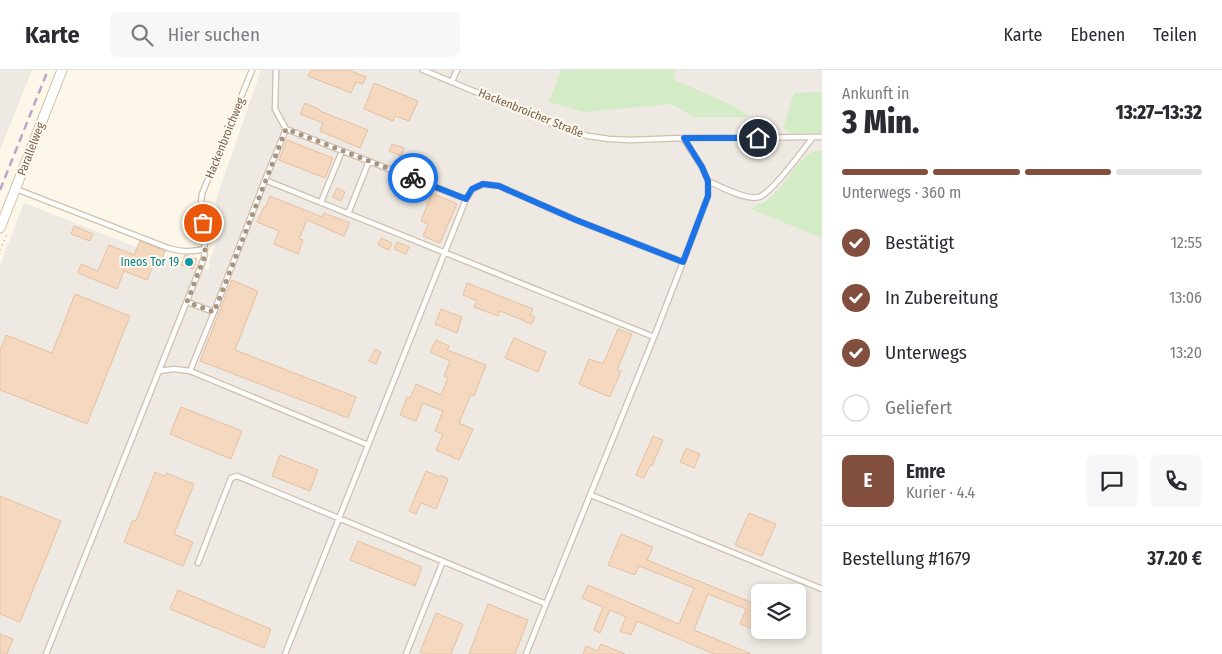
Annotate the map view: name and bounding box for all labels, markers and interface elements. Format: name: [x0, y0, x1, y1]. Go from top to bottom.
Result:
search box: [110, 12, 460, 57]
text: Karte: [25, 21, 80, 49]
icon: search: [128, 21, 156, 49]
text: Hier suchen: [168, 23, 260, 46]
text: Karte: [1003, 24, 1042, 46]
text: Ebenen: [1070, 24, 1125, 46]
text: Teilen: [1153, 24, 1197, 46]
text: Ankunft in: [842, 84, 909, 103]
street label: Hackenbroicher Straße: [476, 86, 586, 140]
street label: Hackenbroichweg: [202, 95, 248, 181]
text: 13:27–13:32: [1115, 101, 1202, 124]
text: 3 Min.: [842, 103, 919, 141]
pin: [737, 117, 779, 159]
street label: Parallelweg: [14, 120, 48, 178]
icon: home: [744, 124, 772, 152]
courier: [388, 153, 438, 203]
icon: bike: [399, 164, 427, 192]
text: Unterwegs · 360 m: [842, 183, 961, 202]
pin: [182, 202, 224, 244]
icon: bag: [189, 209, 217, 237]
icon: check: [842, 229, 870, 257]
text: Bestätigt: [885, 231, 954, 254]
text: 12:55: [1171, 233, 1202, 252]
place label: Ineos Tor 19: [121, 255, 179, 269]
marker: Ineos Tor 19: [183, 256, 195, 268]
icon: check: [842, 284, 870, 312]
text: In Zubereitung: [885, 286, 998, 309]
text: 13:06: [1169, 288, 1202, 307]
icon: check: [842, 339, 870, 367]
text: Unterwegs: [885, 341, 967, 364]
text: 13:20: [1170, 343, 1202, 362]
text: Geliefert: [885, 396, 952, 419]
button: chat: [1086, 455, 1138, 507]
button: phone: [1150, 455, 1202, 507]
text: Emre: [906, 460, 945, 483]
text: E: [863, 469, 873, 492]
text: Kurier · 4.4: [906, 483, 975, 502]
text: Bestellung #1679: [842, 547, 971, 570]
text: 37.20 €: [1147, 547, 1202, 570]
map controls: [751, 584, 806, 639]
button: layers: [751, 584, 806, 639]

